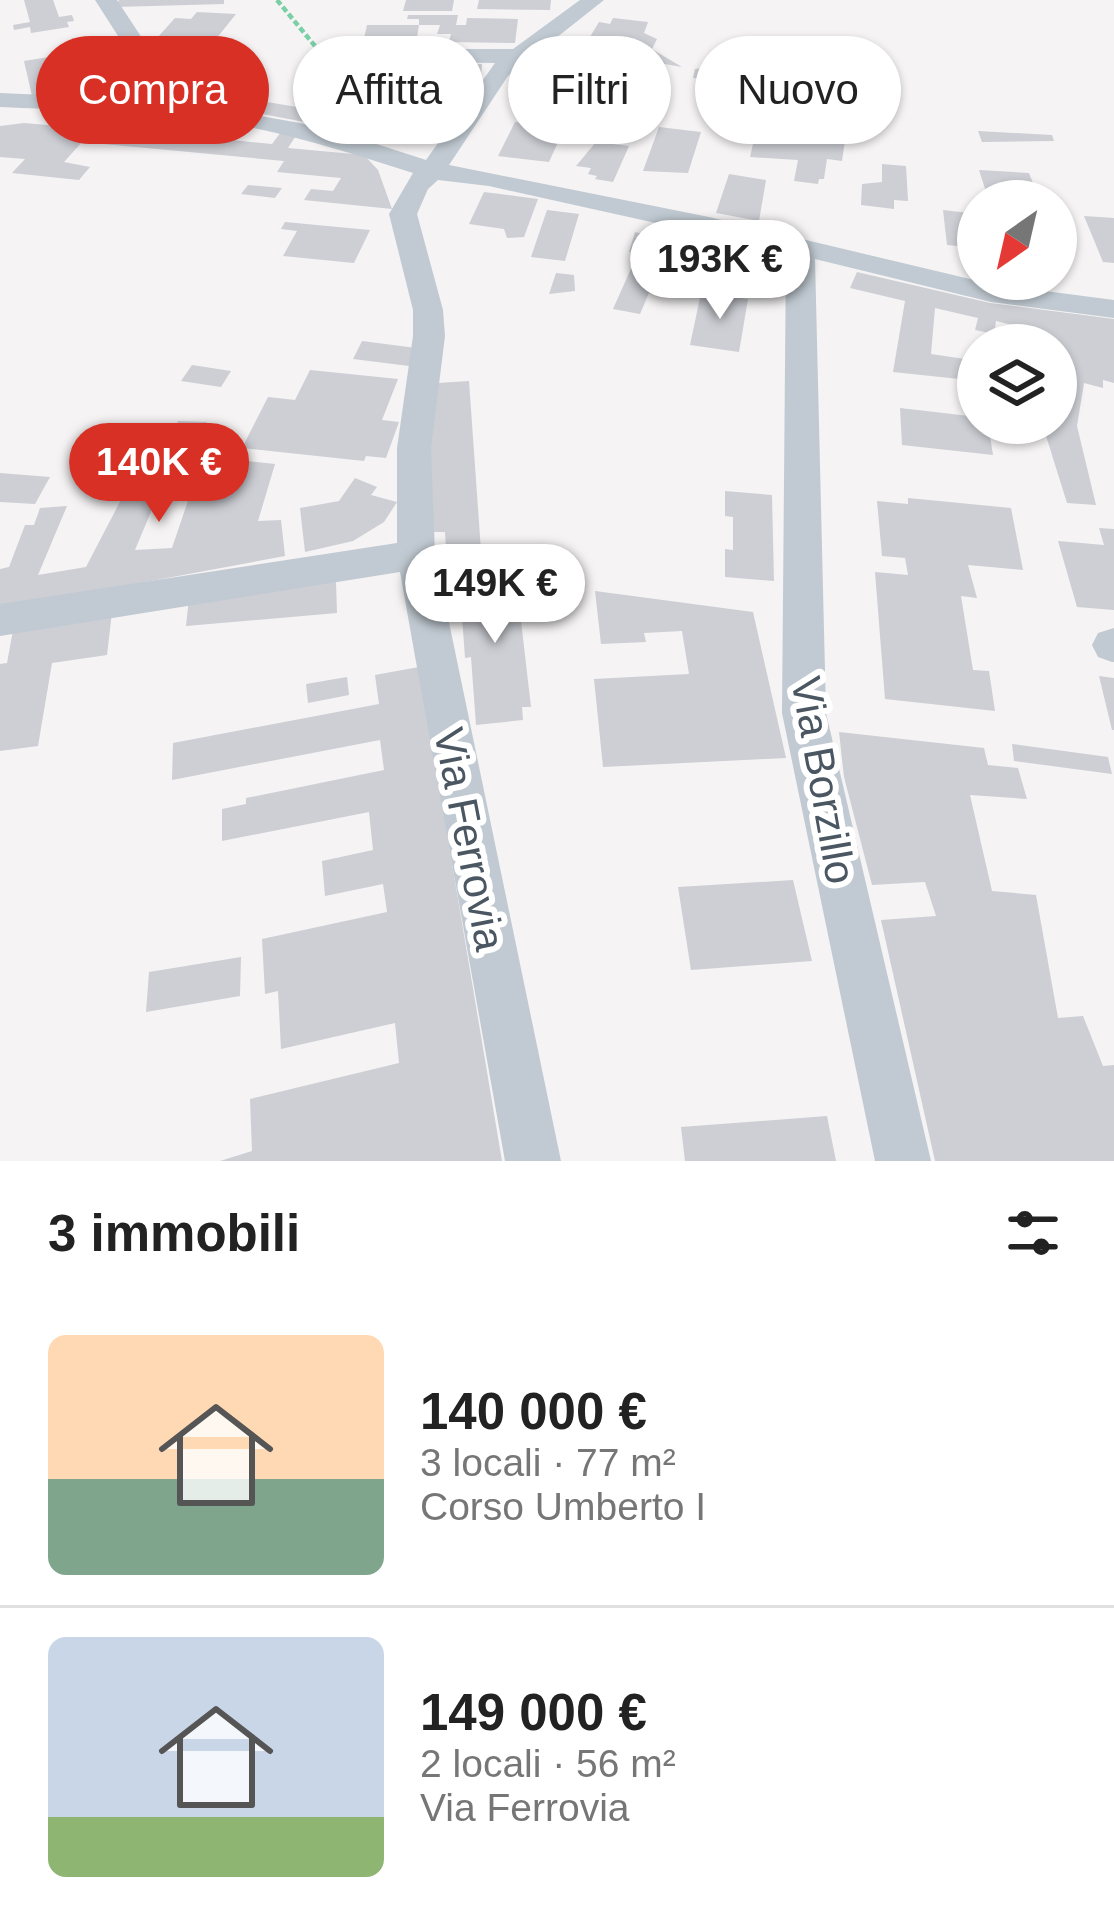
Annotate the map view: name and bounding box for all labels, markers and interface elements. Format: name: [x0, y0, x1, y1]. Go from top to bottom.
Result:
chip: Compra: [36, 36, 269, 144]
chip: Affitta: [293, 36, 484, 144]
chip: Filtri: [508, 36, 671, 144]
chip: Nuovo: [695, 36, 901, 144]
north arrow: [957, 180, 1077, 300]
map controls: [957, 180, 1077, 444]
pin: 193K €: [622, 220, 818, 322]
text: 193K €: [657, 237, 783, 280]
button: layers: [957, 324, 1077, 444]
pin: 140K €: [61, 423, 257, 525]
text: 140K €: [96, 440, 222, 483]
pin: 149K €: [397, 544, 593, 646]
text: 149K €: [432, 561, 558, 604]
street label: Via Borzillo: [782, 673, 865, 887]
street label: Via Ferrovia: [425, 724, 514, 955]
icon: filters: [1000, 1200, 1066, 1266]
text: 3 immobili: [48, 1205, 300, 1262]
icon: home: [144, 1383, 288, 1527]
text: 140 000 €: [420, 1383, 647, 1440]
text: 3 locali · 77 m²: [420, 1441, 676, 1484]
text: Corso Umberto I: [420, 1485, 706, 1528]
text: 149 000 €: [420, 1684, 647, 1741]
icon: home: [144, 1685, 288, 1829]
text: 2 locali · 56 m²: [420, 1742, 676, 1785]
text: Via Ferrovia: [420, 1786, 630, 1829]

